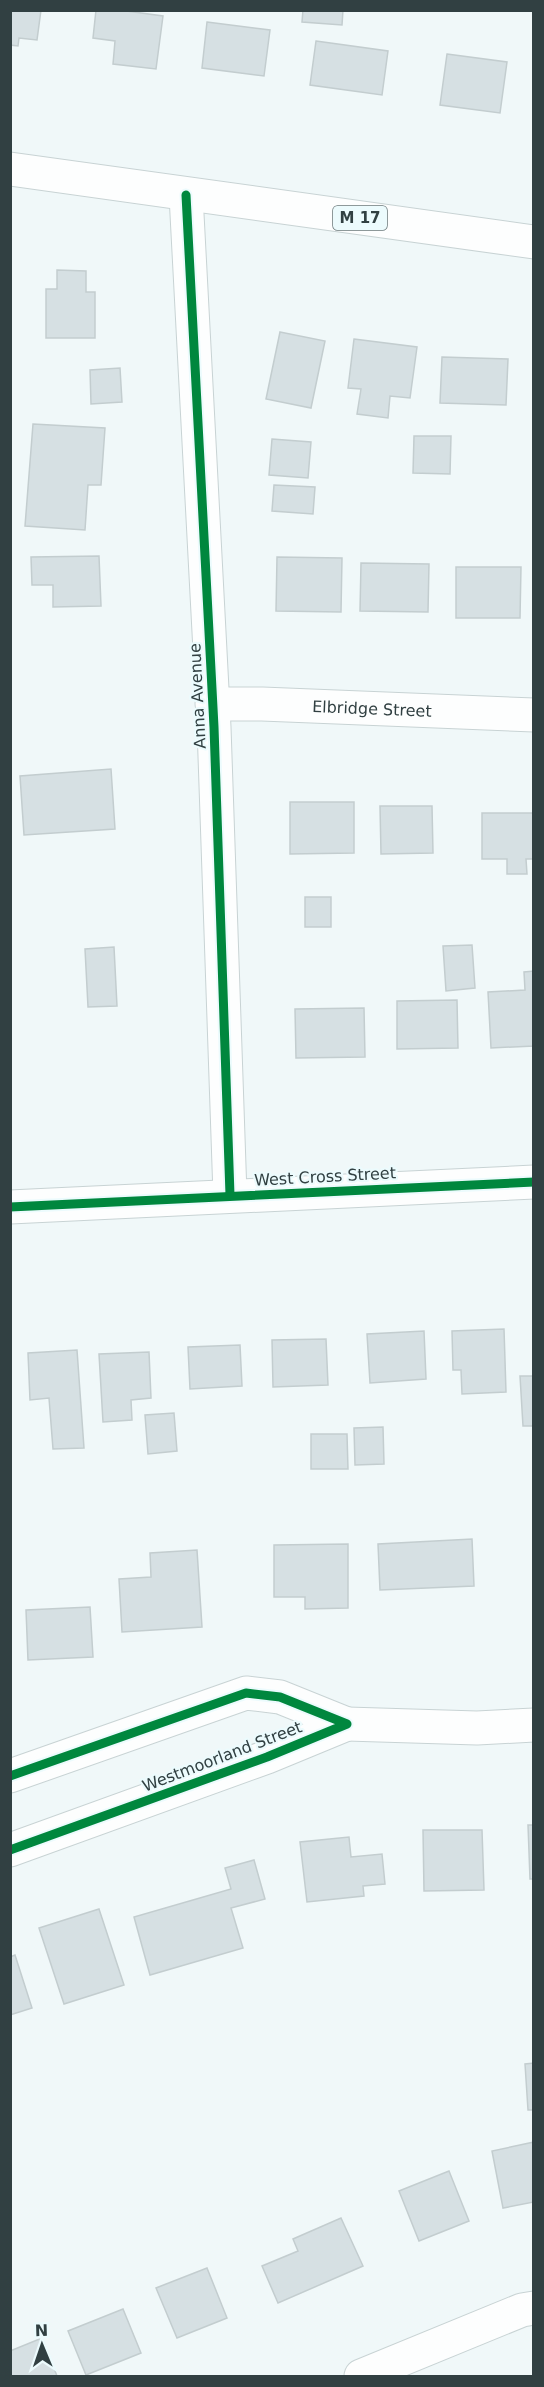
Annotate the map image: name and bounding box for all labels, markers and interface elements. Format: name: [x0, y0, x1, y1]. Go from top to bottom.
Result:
road number: M 17: [333, 206, 387, 230]
street label: Anna Avenue: [185, 643, 210, 749]
street label: Elbridge Street: [312, 697, 432, 721]
street label: West Cross Street: [254, 1163, 396, 1190]
street label: Westmoorland Street: [140, 1717, 305, 1796]
north arrow: [12, 2315, 72, 2375]
text: N: [34, 2321, 49, 2340]

